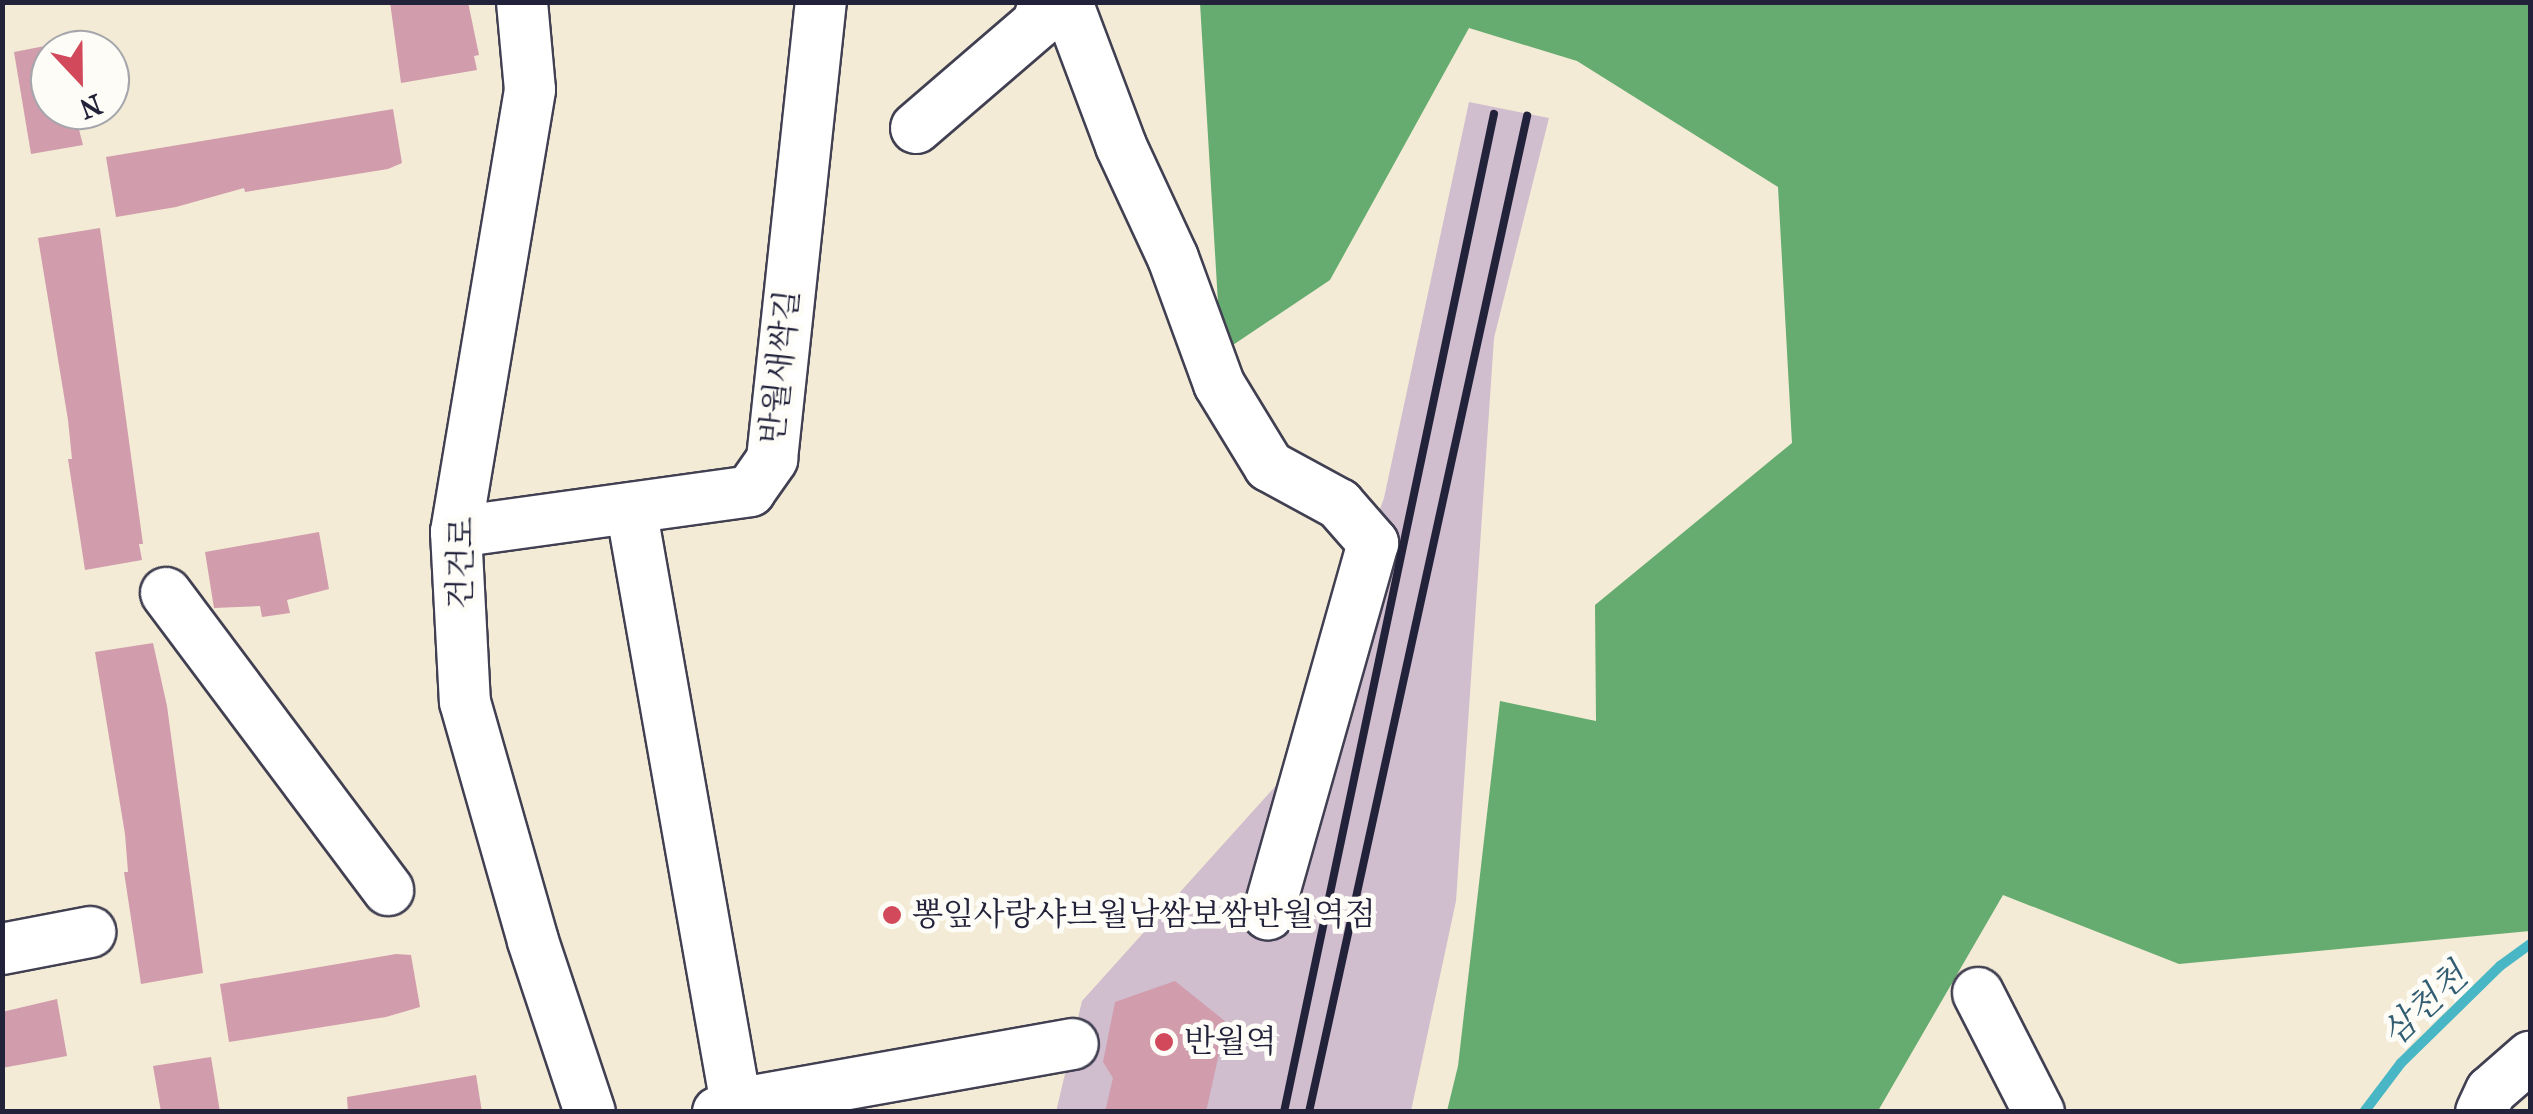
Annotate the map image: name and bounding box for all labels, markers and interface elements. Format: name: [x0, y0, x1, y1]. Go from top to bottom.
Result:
north arrow: [30, 30, 130, 130]
text: N: [75, 87, 107, 126]
street label: 반월새싹길: [754, 288, 808, 446]
street label: 건건로: [442, 516, 482, 610]
place label: 뽕잎사랑샤브월남쌈보쌈반월역점: [912, 896, 1376, 934]
marker: 뽕잎사랑샤브월남쌈보쌈반월역점: [881, 904, 903, 926]
water label: 삼천천: [2374, 955, 2476, 1055]
place label: 반월역: [1184, 1023, 1277, 1061]
marker: 반월역: [1153, 1031, 1175, 1053]

